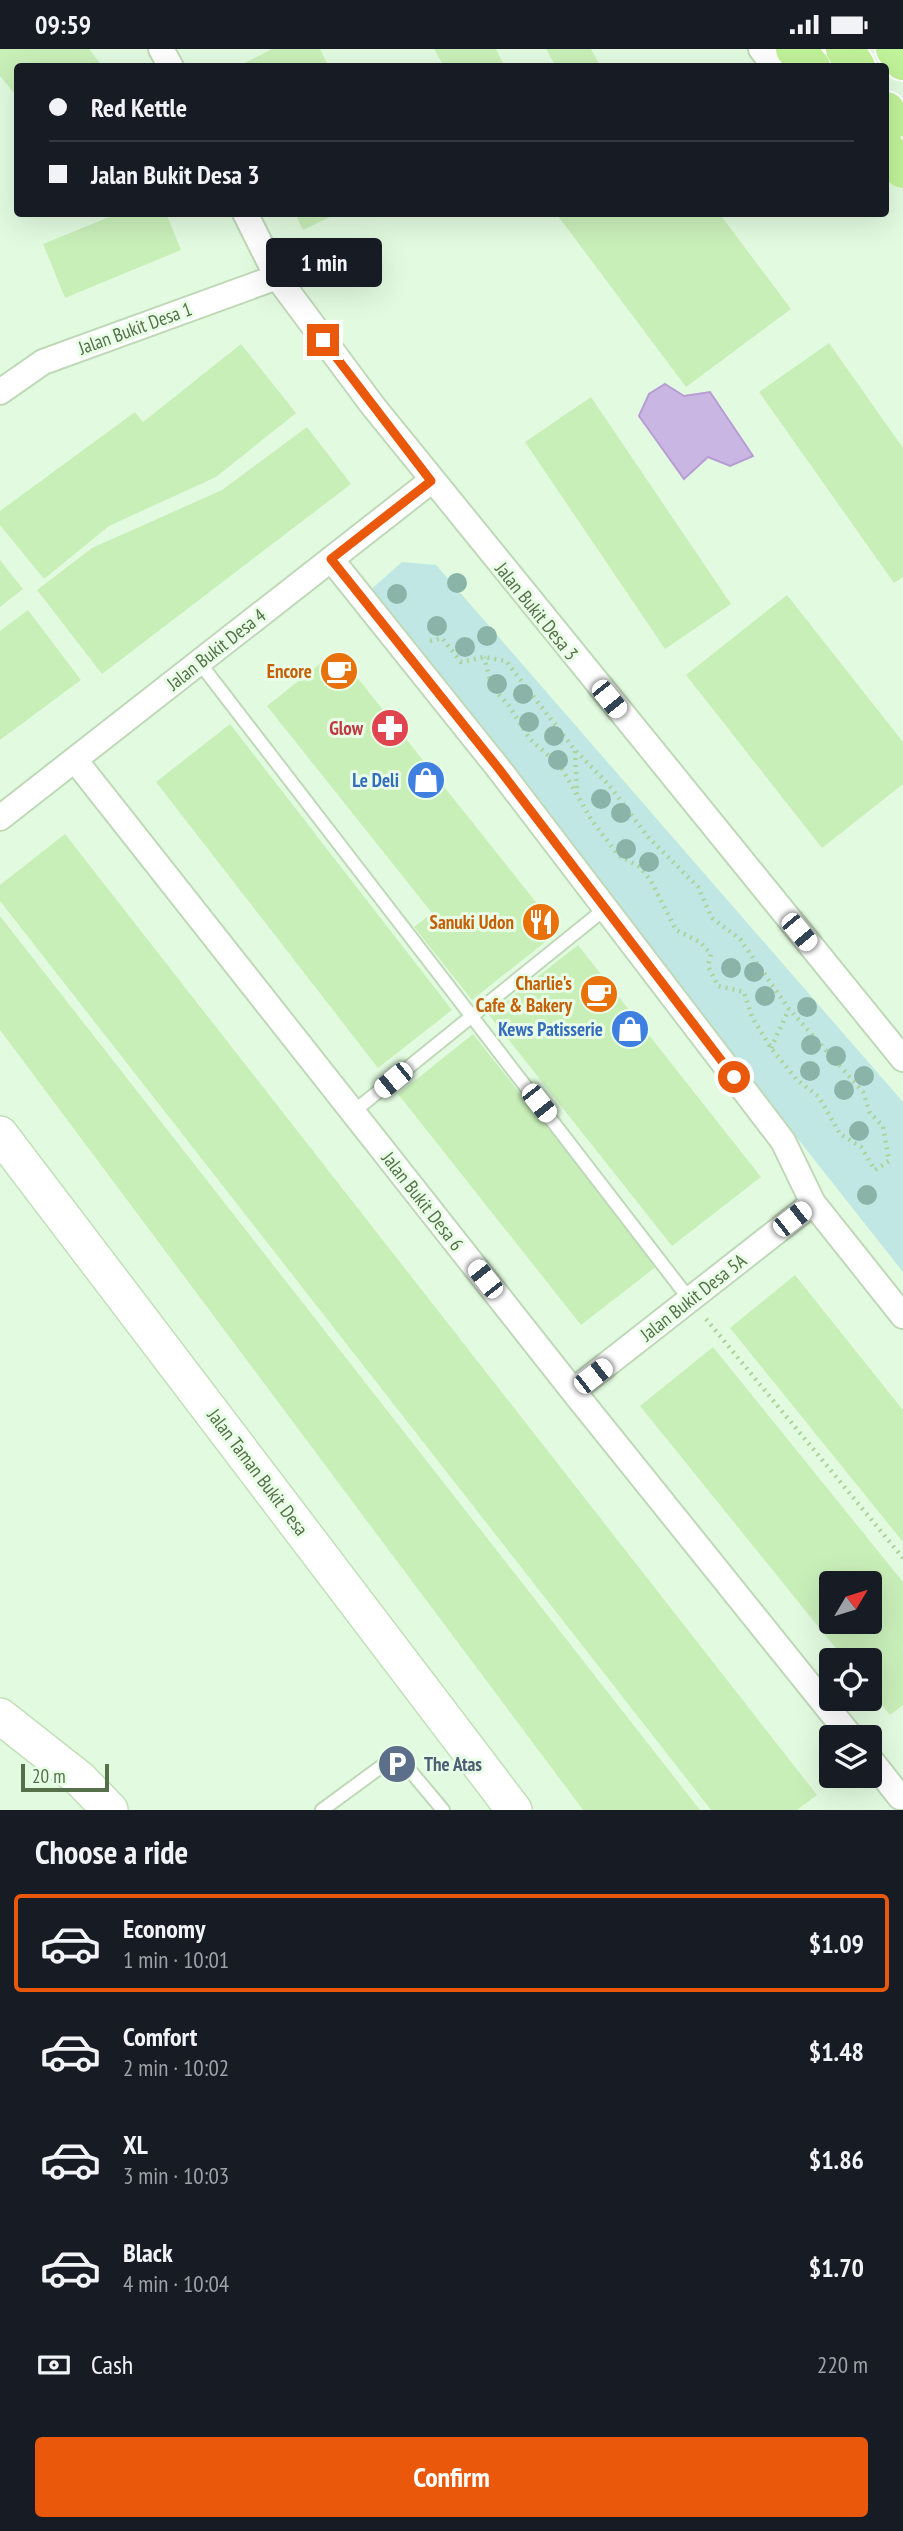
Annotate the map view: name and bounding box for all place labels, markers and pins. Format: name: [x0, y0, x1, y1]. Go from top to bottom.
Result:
cafe icon: Encore: [318, 650, 360, 692]
place label: Encore: [267, 659, 312, 683]
pharmacy icon: Glow: [369, 707, 411, 749]
place label: Glow: [329, 716, 364, 740]
shop icon: Le Deli: [405, 759, 447, 801]
place label: Le Deli: [352, 768, 399, 792]
restaurant icon: Sanuki Udon: [520, 901, 562, 943]
place label: Sanuki Udon: [430, 910, 514, 934]
place label: Charlie's Cafe & Bakery: [476, 971, 572, 1017]
cafe icon: Charlie's Cafe & Bakery: [578, 973, 620, 1015]
shop icon: Kews Patisserie: [609, 1008, 651, 1050]
place label: Kews Patisserie: [498, 1017, 603, 1041]
parking icon: The Atas: [376, 1743, 418, 1785]
place label: The Atas: [424, 1752, 482, 1776]

